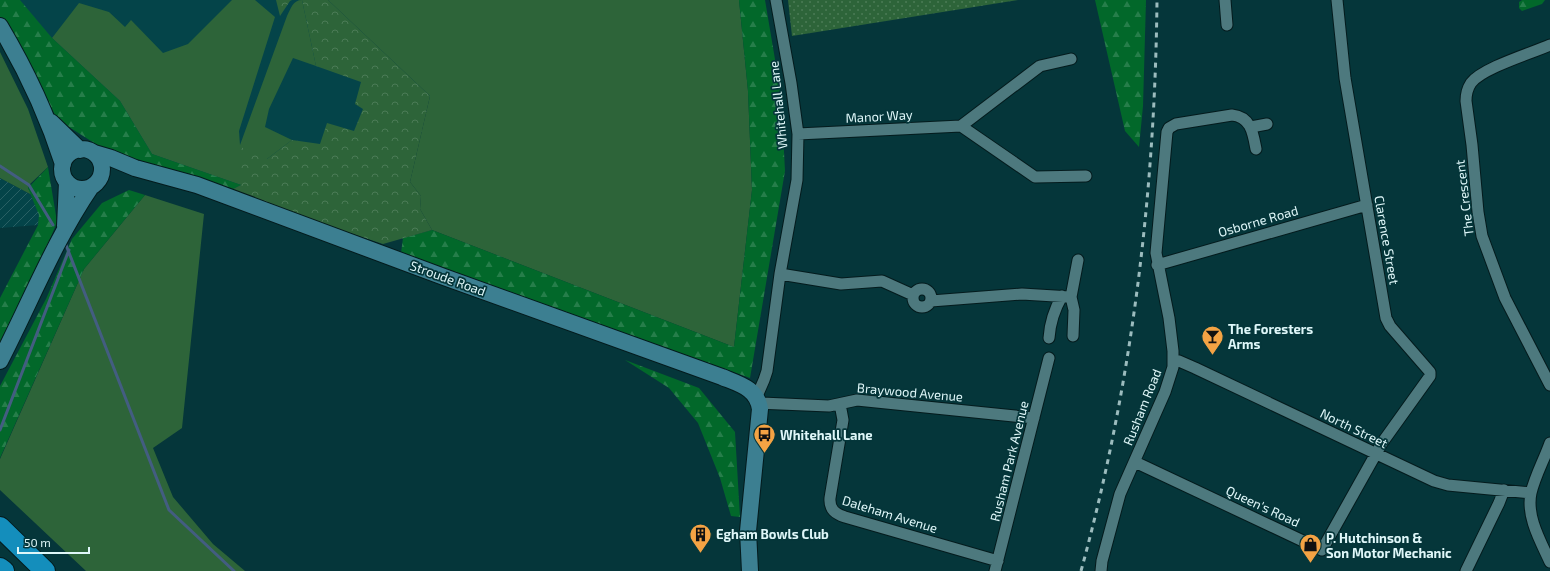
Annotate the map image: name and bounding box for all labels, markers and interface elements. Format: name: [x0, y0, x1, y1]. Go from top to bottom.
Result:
street label: Whitehall Lane: [765, 60, 791, 150]
street label: Manor Way: [845, 106, 913, 126]
street label: The Crescent: [1451, 159, 1477, 237]
street label: Clarence Street: [1371, 194, 1403, 286]
street label: Osborne Road: [1216, 202, 1300, 240]
street label: Stroude Road: [408, 257, 488, 299]
place label: The Foresters Arms: [1228, 321, 1313, 352]
bar icon: The Foresters Arms: [1200, 323, 1226, 356]
street label: Rusham Road: [1119, 366, 1165, 448]
street label: Braywood Avenue: [856, 379, 964, 405]
street label: Rusham Park Avenue: [986, 399, 1032, 523]
street label: North Street: [1318, 405, 1390, 451]
bus stop icon: Whitehall Lane: [752, 422, 778, 455]
place label: Whitehall Lane: [780, 427, 873, 443]
street label: Queen's Road: [1224, 482, 1302, 530]
street label: Daleham Avenue: [840, 492, 940, 536]
building icon: Egham Bowls Club: [687, 521, 713, 554]
place label: Egham Bowls Club: [716, 526, 829, 542]
scale bar: [18, 529, 89, 555]
place label: P. Hutchinson & Son Motor Mechanic: [1326, 530, 1452, 561]
shop icon: P. Hutchinson & Son Motor Mechanic: [1297, 532, 1323, 565]
text: 50 m: [24, 535, 51, 549]

